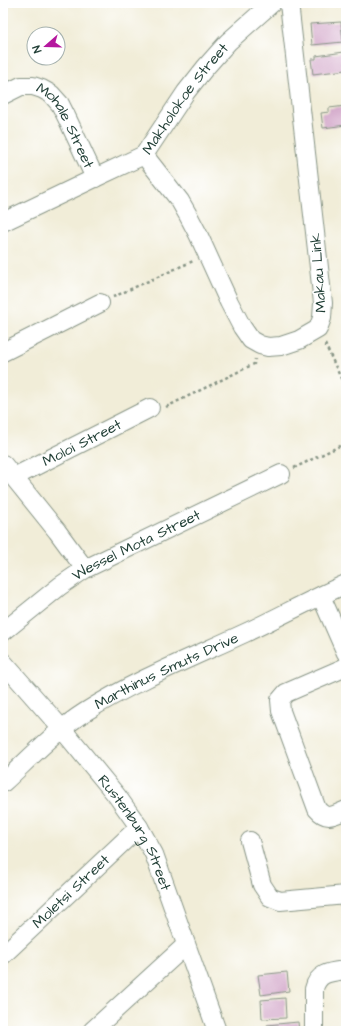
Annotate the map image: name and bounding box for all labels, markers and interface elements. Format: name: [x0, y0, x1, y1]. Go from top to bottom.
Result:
north arrow: [26, 26, 66, 66]
street label: Makholokoe Street: [137, 38, 234, 159]
text: N: [29, 43, 45, 55]
street label: Mohale Street: [32, 78, 99, 172]
street label: Makau Link: [305, 232, 332, 314]
street label: Moloi Street: [39, 414, 125, 472]
street label: Wessel Mota Street: [68, 505, 204, 586]
street label: Marthinus Smuts Drive: [91, 627, 242, 715]
street label: Rustenburg Street: [93, 770, 176, 894]
street label: Moletsi Street: [28, 850, 115, 933]

